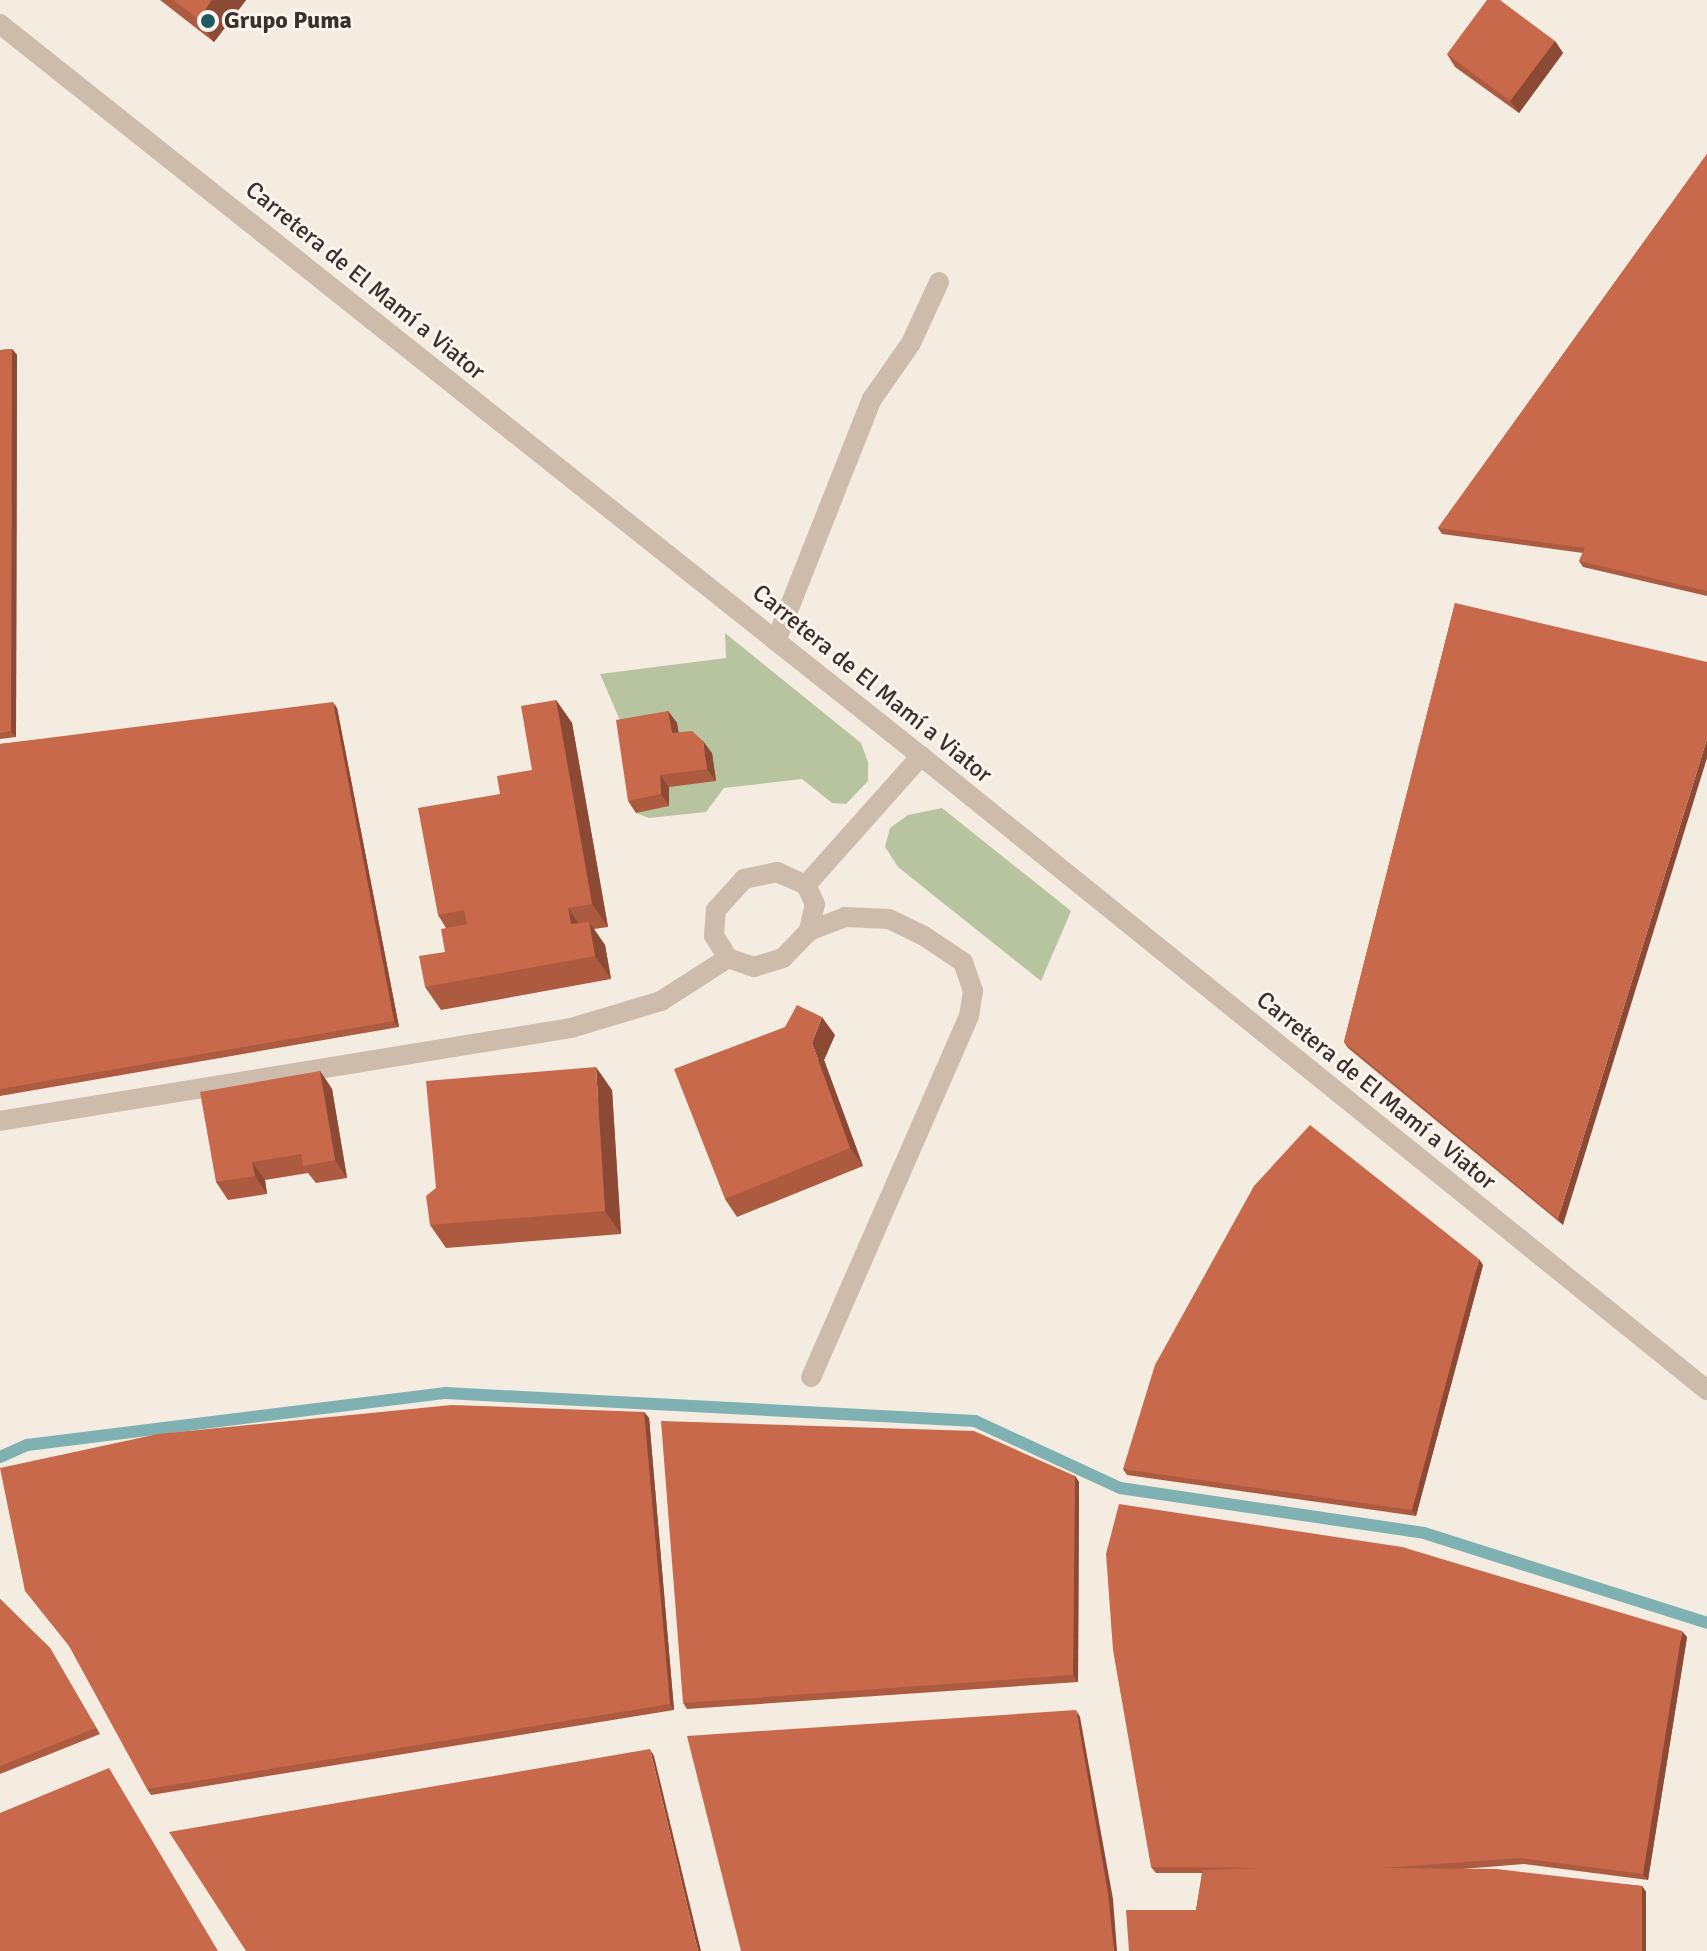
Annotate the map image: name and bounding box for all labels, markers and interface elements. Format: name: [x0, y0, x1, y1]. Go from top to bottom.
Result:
place label: Grupo Puma: [224, 7, 352, 35]
marker: Grupo Puma: [199, 12, 217, 30]
street label: Carretera de El Mamí a Viator: [240, 176, 490, 386]
street label: Carretera de El Mamí a Viator: [747, 579, 997, 789]
street label: Carretera de El Mamí a Viator: [1251, 986, 1501, 1196]

